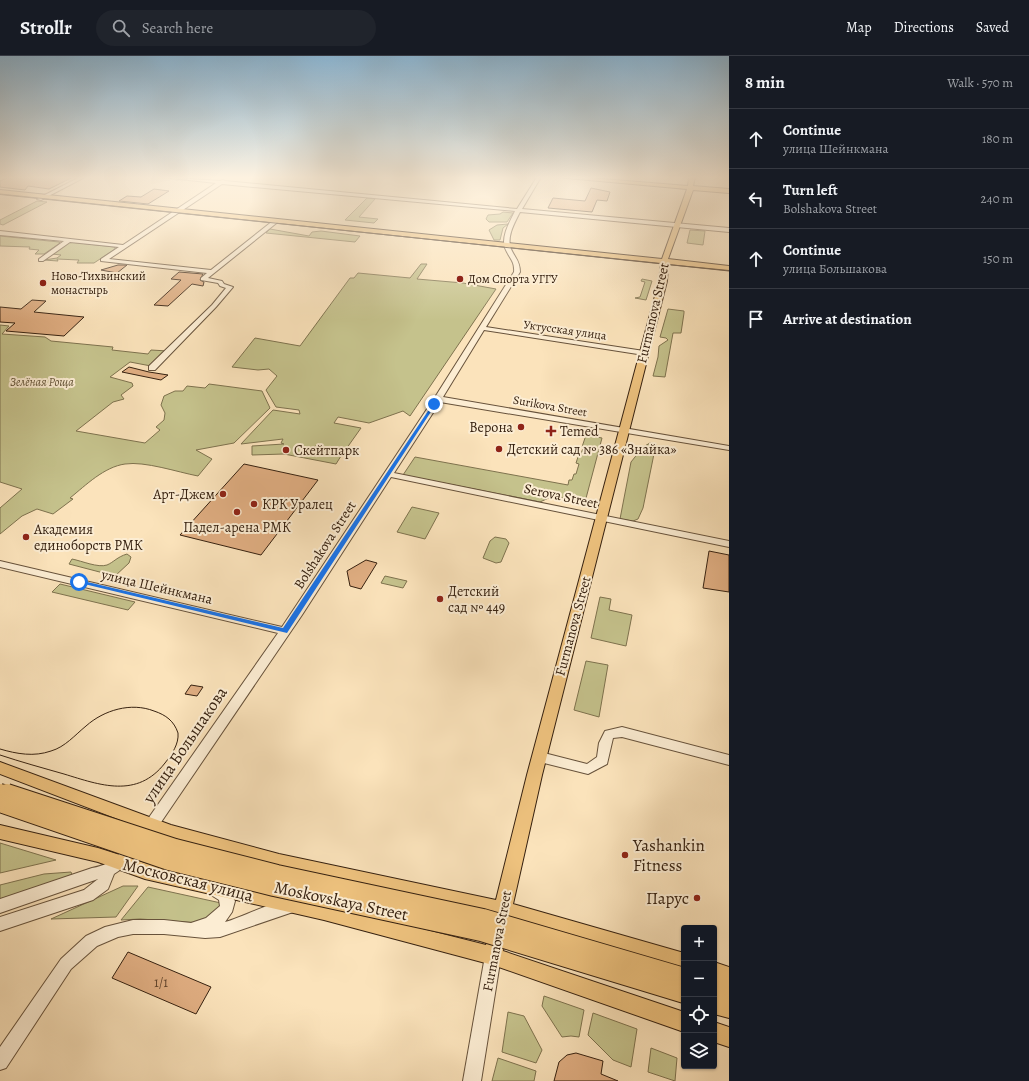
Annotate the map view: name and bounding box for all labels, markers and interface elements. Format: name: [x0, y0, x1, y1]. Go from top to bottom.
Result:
search box: [96, 10, 376, 46]
text: Strollr: [20, 15, 72, 41]
icon: search: [110, 17, 132, 39]
text: Search here: [142, 18, 213, 38]
text: Map: [846, 18, 872, 37]
text: Directions: [894, 18, 954, 37]
text: Saved: [976, 18, 1009, 37]
text: 8 min: [745, 71, 785, 94]
text: Walk · 570 m: [947, 74, 1013, 91]
text: Continue: [783, 120, 841, 140]
icon: ahead: [745, 128, 767, 150]
text: 180 m: [982, 130, 1013, 147]
text: улица Шейнкмана: [783, 140, 888, 157]
text: Turn left: [783, 180, 838, 200]
icon: left: [745, 188, 767, 210]
text: 240 m: [981, 190, 1013, 207]
text: Bolshakova Street: [783, 200, 877, 217]
text: Continue: [783, 240, 841, 260]
icon: ahead: [745, 248, 767, 270]
text: 150 m: [983, 250, 1013, 267]
text: улица Большакова: [783, 260, 887, 277]
street label: Furmanova Street: [632, 261, 674, 365]
place label: Ново-Тихвинский монастырь: [51, 268, 146, 298]
place label: Дом Спорта УГГУ: [468, 271, 558, 287]
marker: Дом Спорта УГГУ: [455, 274, 465, 284]
marker: Ново-Тихвинский монастырь: [38, 278, 48, 288]
icon: arrive: [745, 308, 767, 330]
text: Arrive at destination: [783, 309, 912, 329]
street label: Уктусская улица: [522, 316, 608, 344]
park label: Зелёная Роща: [10, 374, 74, 390]
street label: Surikova Street: [512, 392, 588, 420]
route end: [425, 395, 443, 413]
place label: Верона: [469, 418, 514, 437]
marker: Верона: [516, 422, 526, 432]
place label: Temed: [560, 422, 599, 441]
marker: Temed: [545, 425, 557, 437]
place label: Детский сад № 386 «Знайка»: [507, 440, 677, 459]
place label: Скейтпарк: [294, 441, 359, 460]
marker: Детский сад № 386 «Знайка»: [494, 444, 504, 454]
marker: Скейтпарк: [281, 445, 291, 455]
street label: Serova Street: [522, 479, 600, 513]
place label: Арт-Джем: [152, 485, 215, 504]
marker: Арт-Джем: [218, 489, 228, 499]
place label: КРК Уралец: [262, 495, 333, 514]
street label: Bolshakova Street: [289, 497, 361, 593]
marker: КРК Уралец: [249, 499, 259, 509]
marker: Падел-арена РМК: [232, 507, 242, 517]
place label: Падел-арена РМК: [183, 518, 291, 537]
place label: Академия единоборств РМК: [33, 520, 143, 555]
marker: Академия единоборств РМК: [21, 532, 31, 542]
street label: улица Шейнкмана: [99, 565, 215, 609]
route start: [70, 573, 88, 591]
street label: Furmanova Street: [551, 574, 596, 678]
place label: Детский сад № 449: [448, 582, 505, 617]
marker: Детский сад № 449: [435, 594, 445, 604]
street label: улица Большакова: [137, 682, 233, 809]
place label: Yashankin Fitness: [632, 834, 705, 877]
marker: Yashankin Fitness: [620, 850, 630, 860]
street label: Московская улица: [120, 853, 256, 907]
street label: Moskovskaya Street: [272, 876, 410, 926]
place label: Парус: [646, 887, 689, 910]
street label: Furmanova Street: [478, 889, 516, 993]
marker: Парус: [692, 893, 702, 903]
map controls: [681, 925, 717, 1069]
button: +: [681, 925, 717, 961]
button: −: [681, 961, 717, 997]
house number: 1/1: [154, 973, 168, 992]
button: locate: [681, 997, 717, 1033]
button: layers: [681, 1033, 717, 1069]

